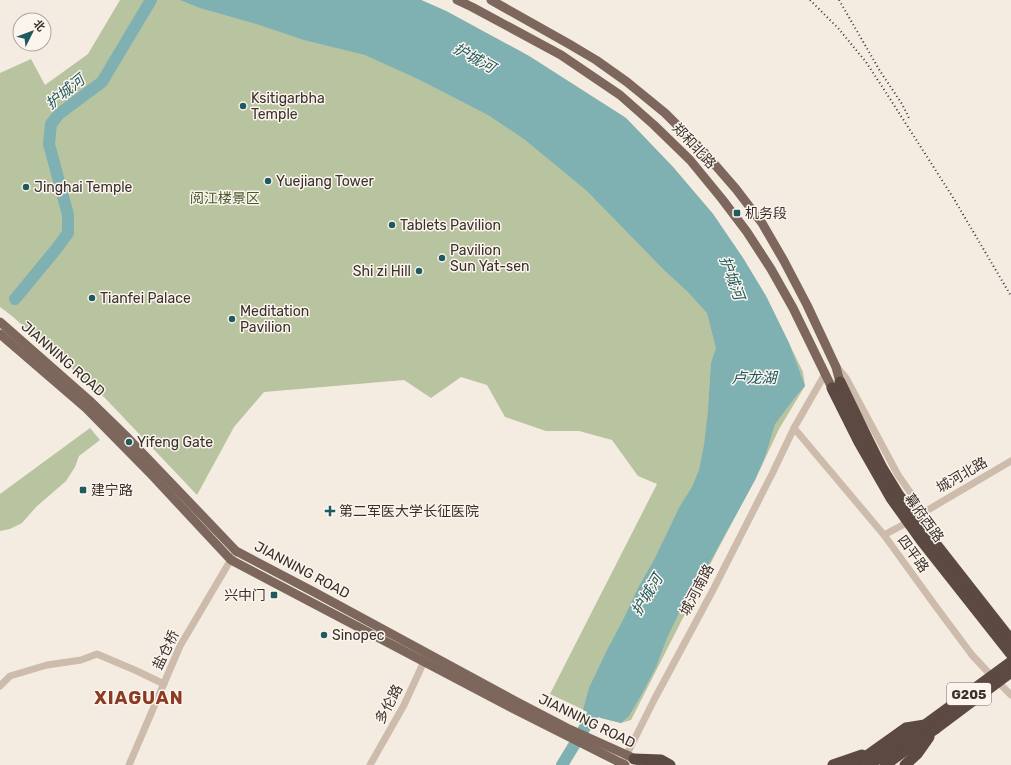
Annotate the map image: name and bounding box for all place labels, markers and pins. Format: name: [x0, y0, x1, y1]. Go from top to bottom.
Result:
place label: Ksitigarbha Temple: [251, 90, 325, 123]
marker: Ksitigarbha Temple: [238, 101, 248, 111]
place label: Yuejiang Tower: [276, 173, 374, 190]
marker: Yuejiang Tower: [263, 176, 273, 186]
place label: Jinghai Temple: [34, 179, 133, 196]
marker: Jinghai Temple: [21, 182, 31, 192]
place label: 机务段: [745, 205, 787, 222]
marker: 机务段: [732, 208, 742, 218]
place label: Tablets Pavilion: [400, 217, 501, 234]
marker: Tablets Pavilion: [387, 220, 397, 230]
place label: Pavilion Sun Yat-sen: [450, 242, 530, 275]
marker: Pavilion Sun Yat-sen: [437, 253, 447, 263]
place label: Shi zi Hill: [353, 263, 411, 280]
marker: Shi zi Hill: [414, 266, 424, 276]
place label: Tianfei Palace: [100, 290, 191, 307]
marker: Tianfei Palace: [87, 293, 97, 303]
place label: Meditation Pavilion: [240, 303, 309, 336]
marker: Meditation Pavilion: [227, 314, 237, 324]
place label: Yifeng Gate: [137, 434, 213, 451]
marker: Yifeng Gate: [124, 437, 134, 447]
place label: 建宁路: [91, 482, 133, 499]
marker: 建宁路: [78, 485, 88, 495]
place label: 第二军医大学长征医院: [339, 503, 479, 520]
marker: 第二军医大学长征医院: [324, 505, 336, 517]
place label: 兴中门: [224, 587, 266, 604]
marker: 兴中门: [269, 590, 279, 600]
place label: Sinopec: [332, 627, 385, 644]
marker: Sinopec: [319, 630, 329, 640]

